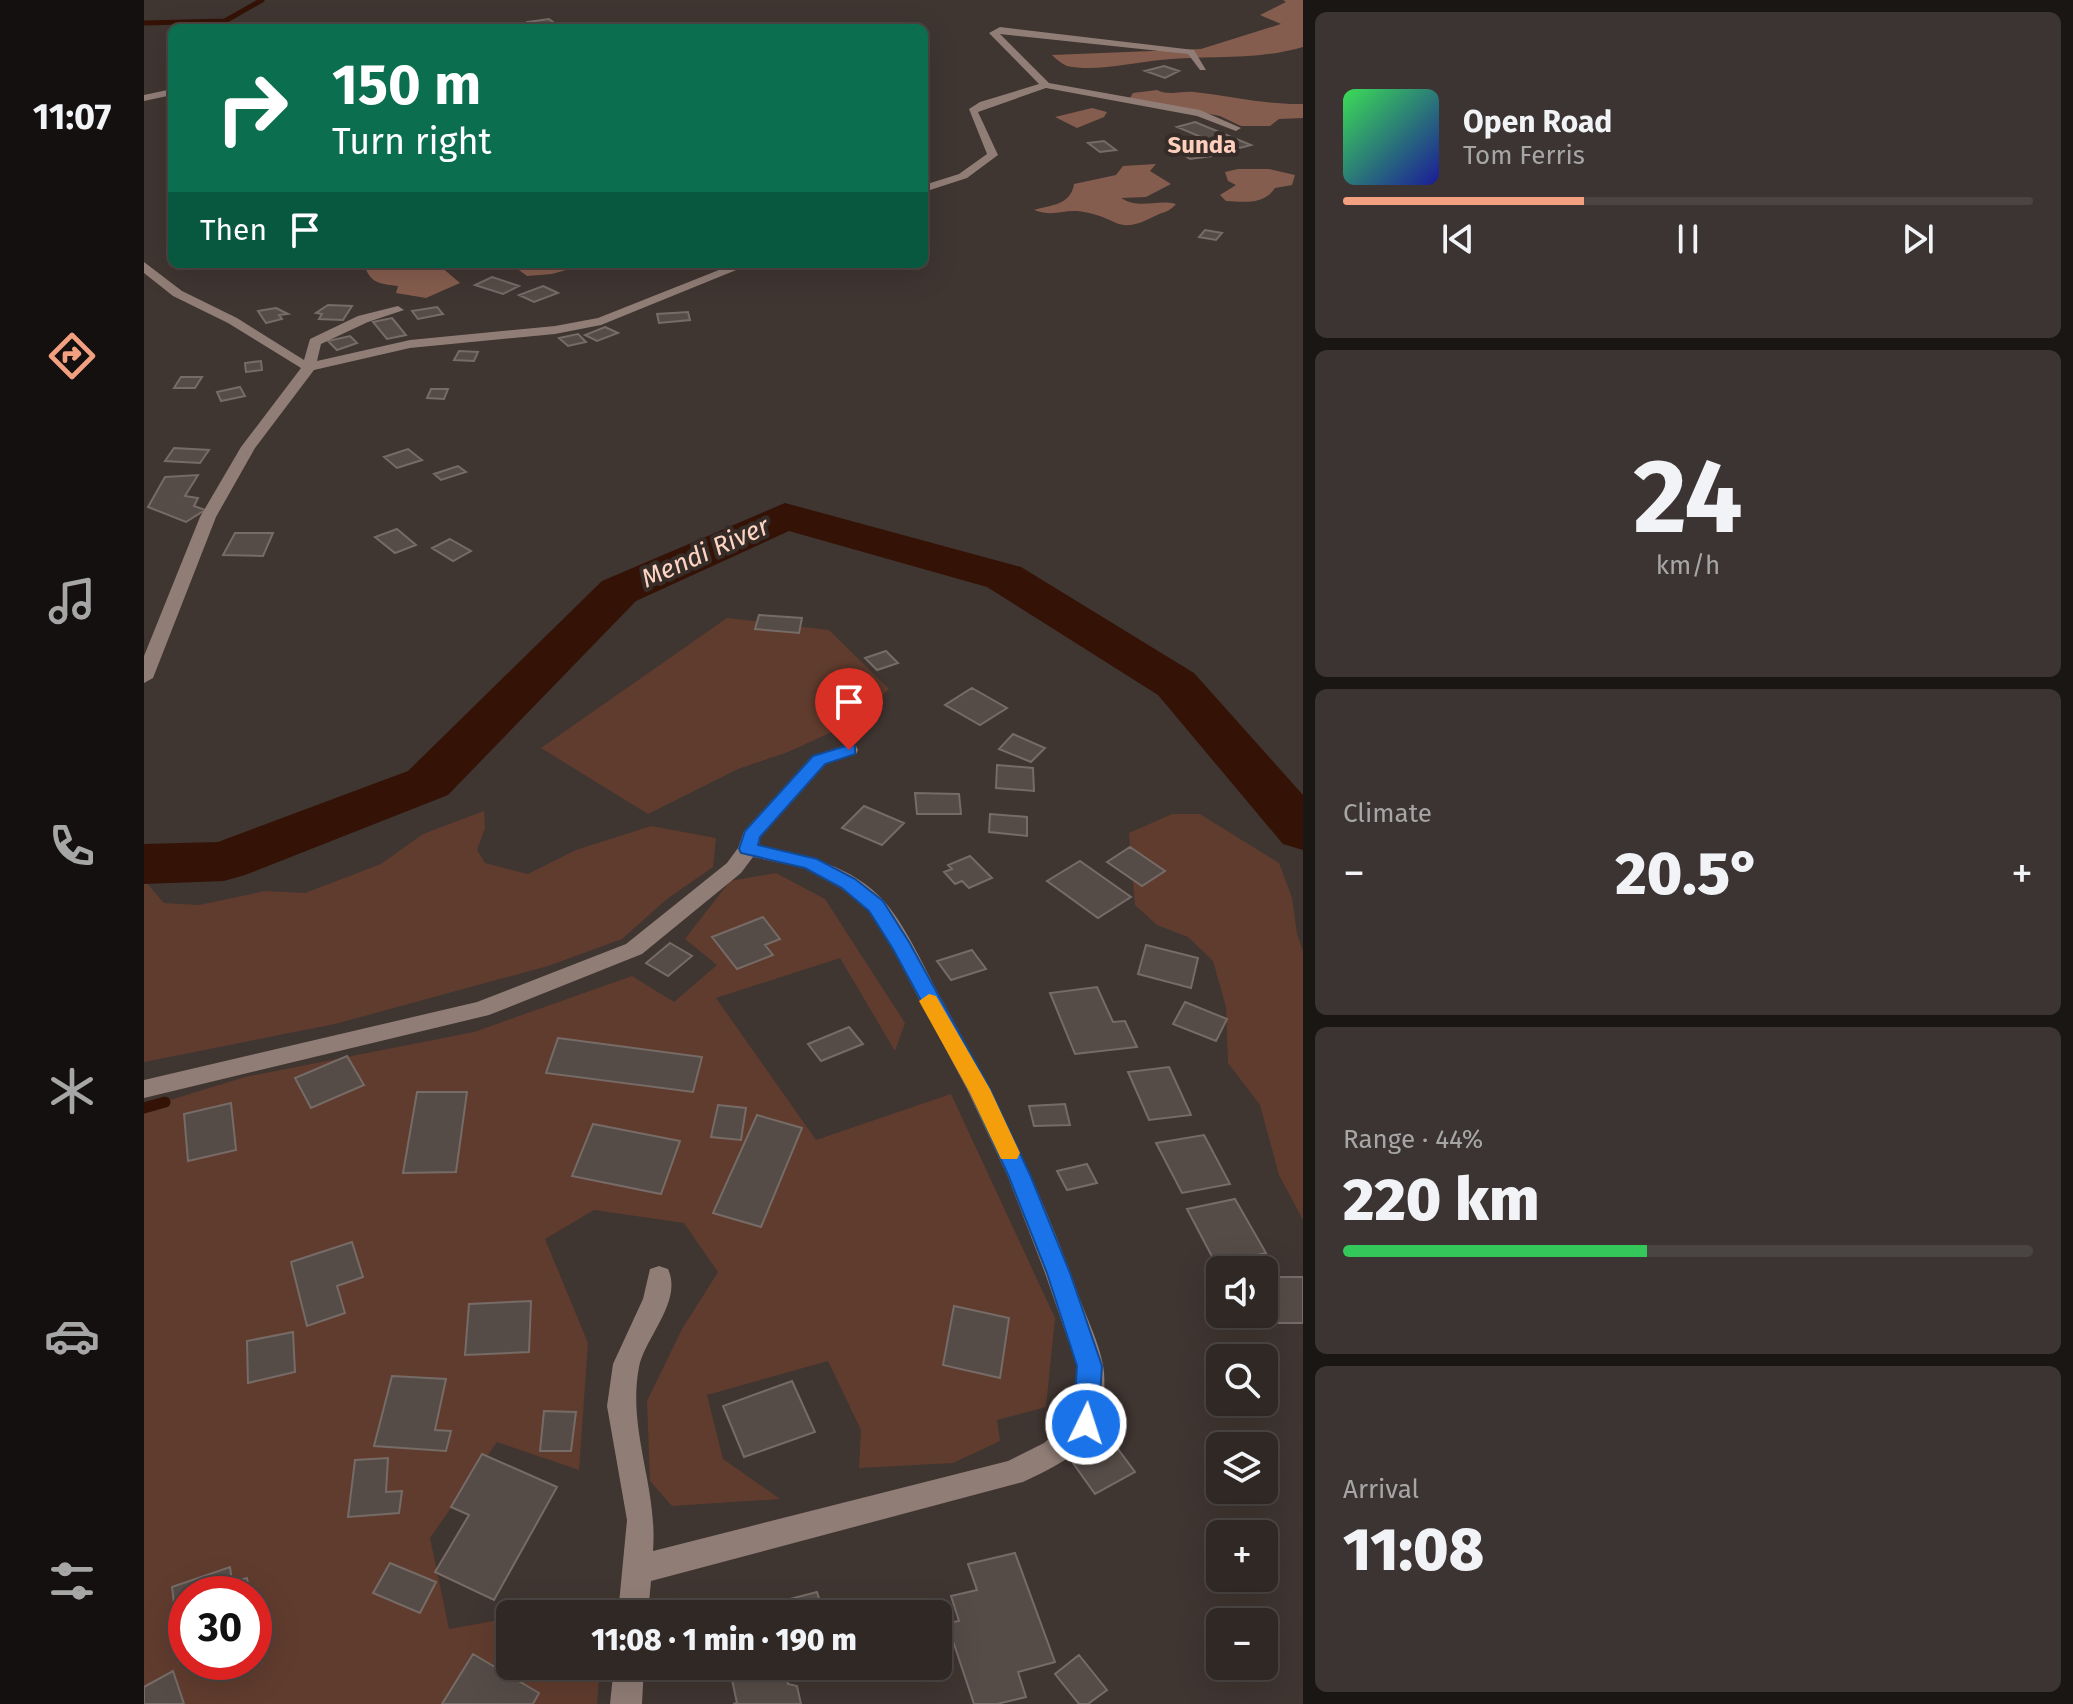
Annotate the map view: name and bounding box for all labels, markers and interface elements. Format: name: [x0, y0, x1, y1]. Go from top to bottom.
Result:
text: 150 m: [332, 52, 481, 119]
icon: right: [200, 56, 304, 160]
text: 11:07: [33, 95, 111, 139]
text: Open Road: [1463, 104, 1612, 140]
text: Turn right: [332, 120, 492, 164]
district label: Sunda: [1168, 131, 1236, 159]
text: Tom Ferris: [1463, 140, 1585, 171]
icon: arrive: [283, 208, 327, 252]
text: Then: [200, 212, 267, 248]
icon: previous: [1436, 217, 1480, 261]
icon: pause: [1666, 217, 1710, 261]
icon: next: [1896, 217, 1940, 261]
icon: directions: [44, 328, 100, 384]
text: 24: [1633, 435, 1743, 560]
water label: Mendi River: [637, 510, 775, 594]
text: km/h: [1656, 550, 1720, 581]
icon: music: [44, 573, 100, 629]
pin: [815, 668, 883, 750]
icon: arrive: [827, 680, 871, 724]
text: Climate: [1343, 798, 1432, 829]
icon: phone: [44, 818, 100, 874]
text: 20.5°: [1615, 838, 1761, 910]
text: −: [1343, 847, 1365, 900]
text: +: [2011, 847, 2033, 900]
icon: climate: [44, 1063, 100, 1119]
text: Range · 44%: [1343, 1124, 1483, 1155]
text: 220 km: [1343, 1164, 1539, 1236]
map controls: [1206, 1256, 1278, 1680]
button: sound: [1206, 1256, 1278, 1328]
icon: car: [44, 1308, 100, 1364]
button: search: [1206, 1344, 1278, 1416]
position arrow: [1044, 1382, 1128, 1466]
button: layers: [1206, 1432, 1278, 1504]
text: Arrival: [1343, 1474, 1419, 1505]
text: 11:08: [1343, 1514, 1484, 1586]
button: +: [1206, 1520, 1278, 1592]
icon: filters: [44, 1553, 100, 1609]
speed limit sign: 30: [168, 1576, 272, 1680]
button: −: [1206, 1608, 1278, 1680]
text: 11:08 · 1 min · 190 m: [591, 1622, 857, 1658]

